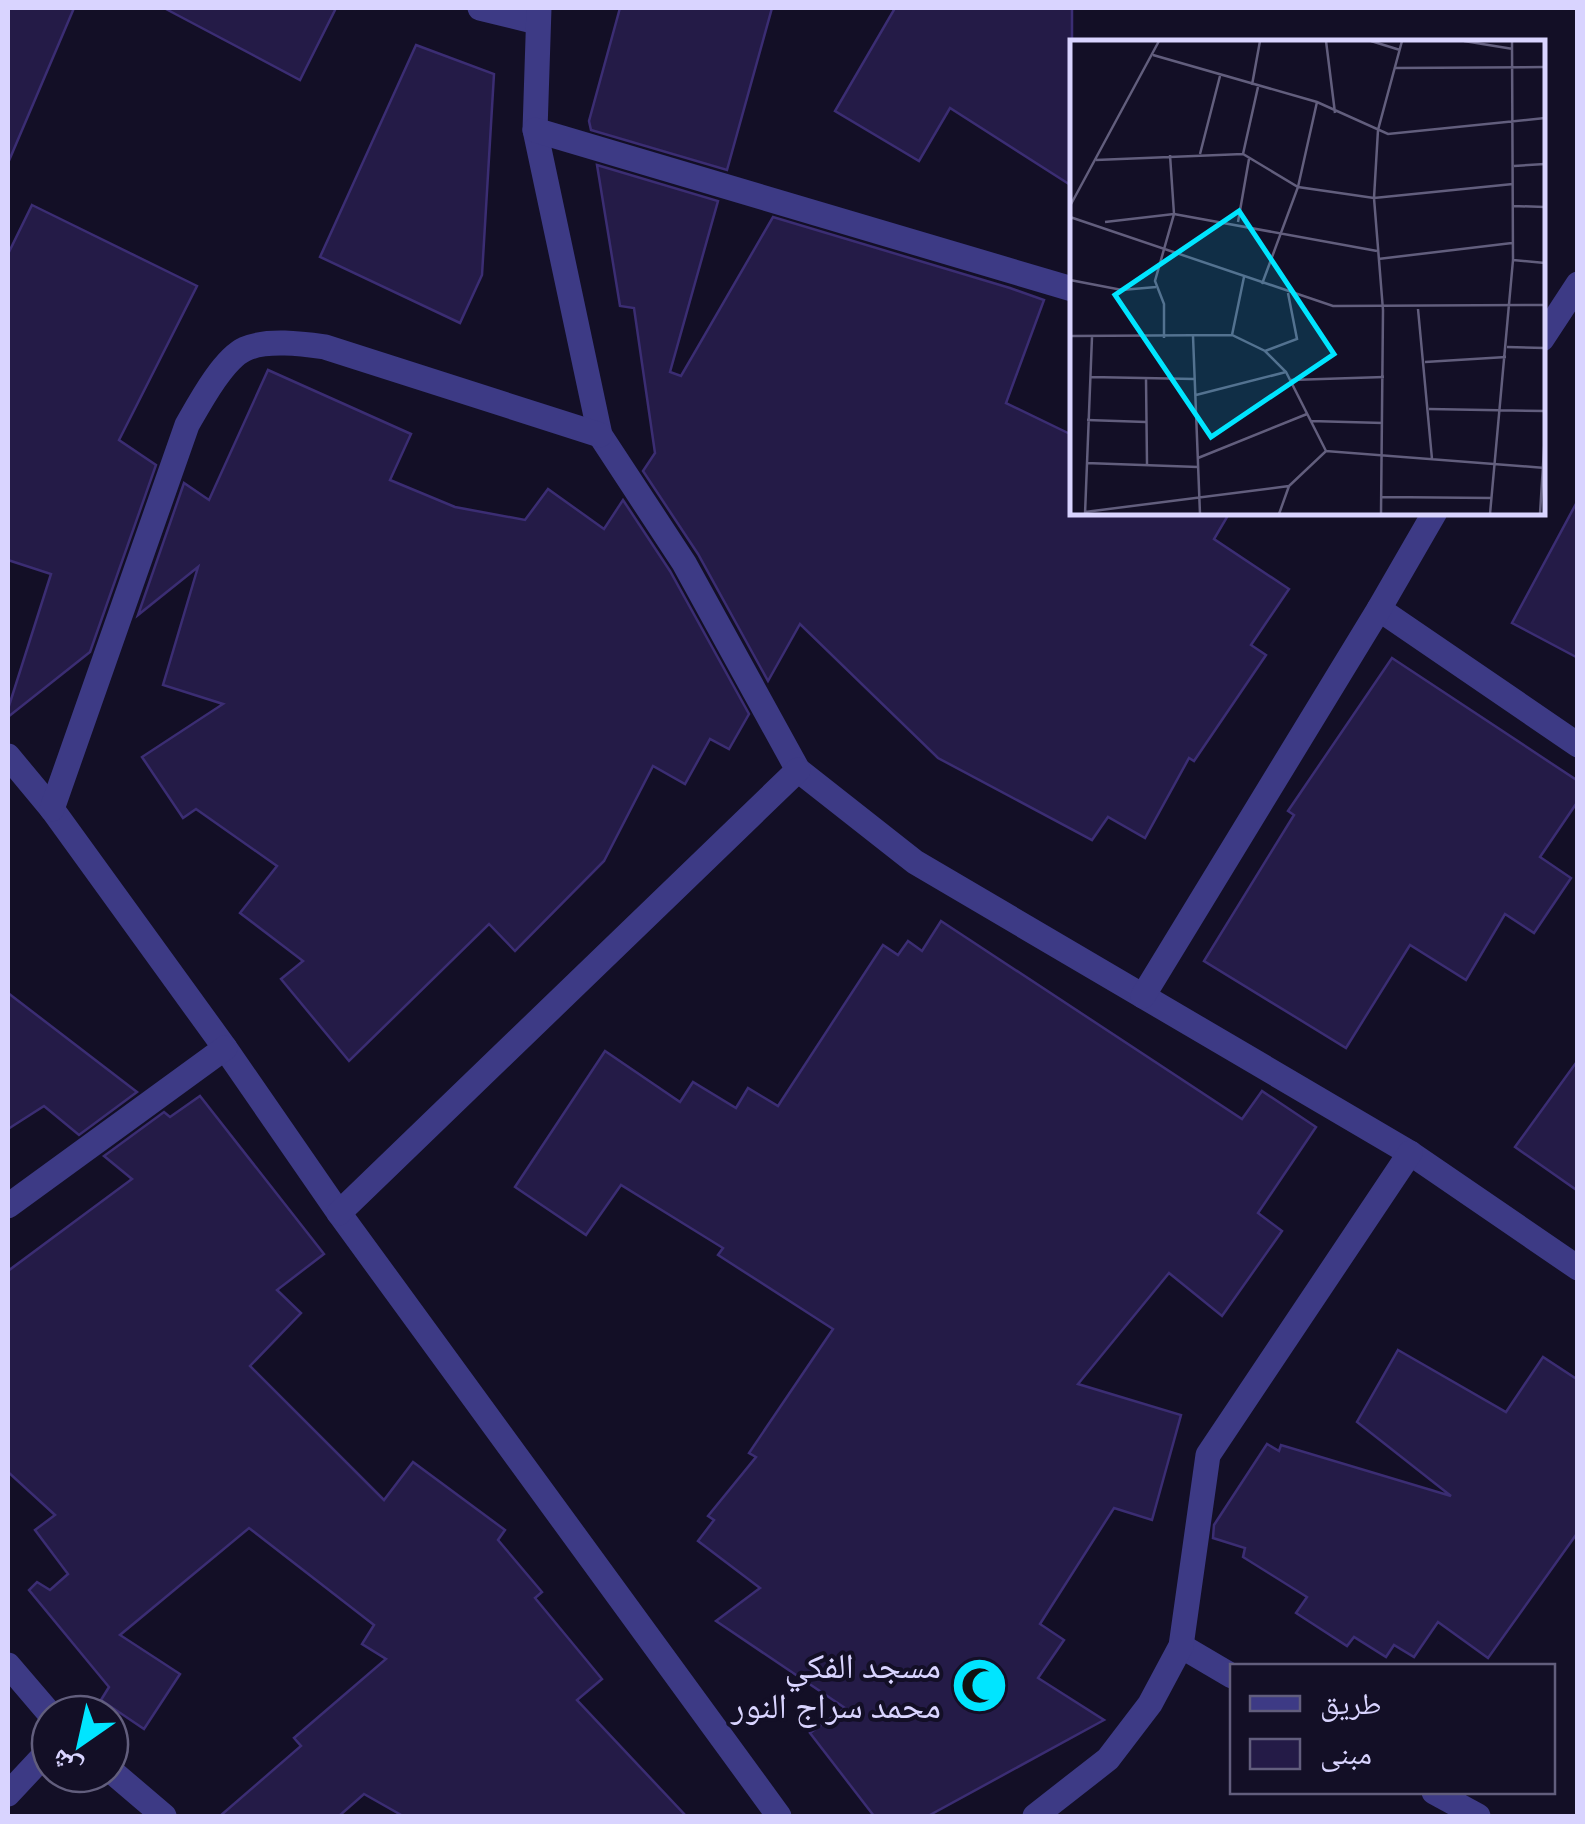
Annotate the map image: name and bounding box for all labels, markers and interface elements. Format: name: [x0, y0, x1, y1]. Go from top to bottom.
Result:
inset map: [1070, 40, 1545, 515]
place label: مسجد الفكي محمد سراج النور: [730, 1642, 941, 1729]
mosque icon: مسجد الفكي محمد سراج النور: [950, 1655, 1010, 1715]
legend: [1230, 1664, 1555, 1794]
text: طريق: [1320, 1683, 1381, 1723]
north arrow: [30, 1694, 130, 1794]
text: مبنى: [1320, 1733, 1372, 1773]
text: ش: [43, 1741, 89, 1789]

